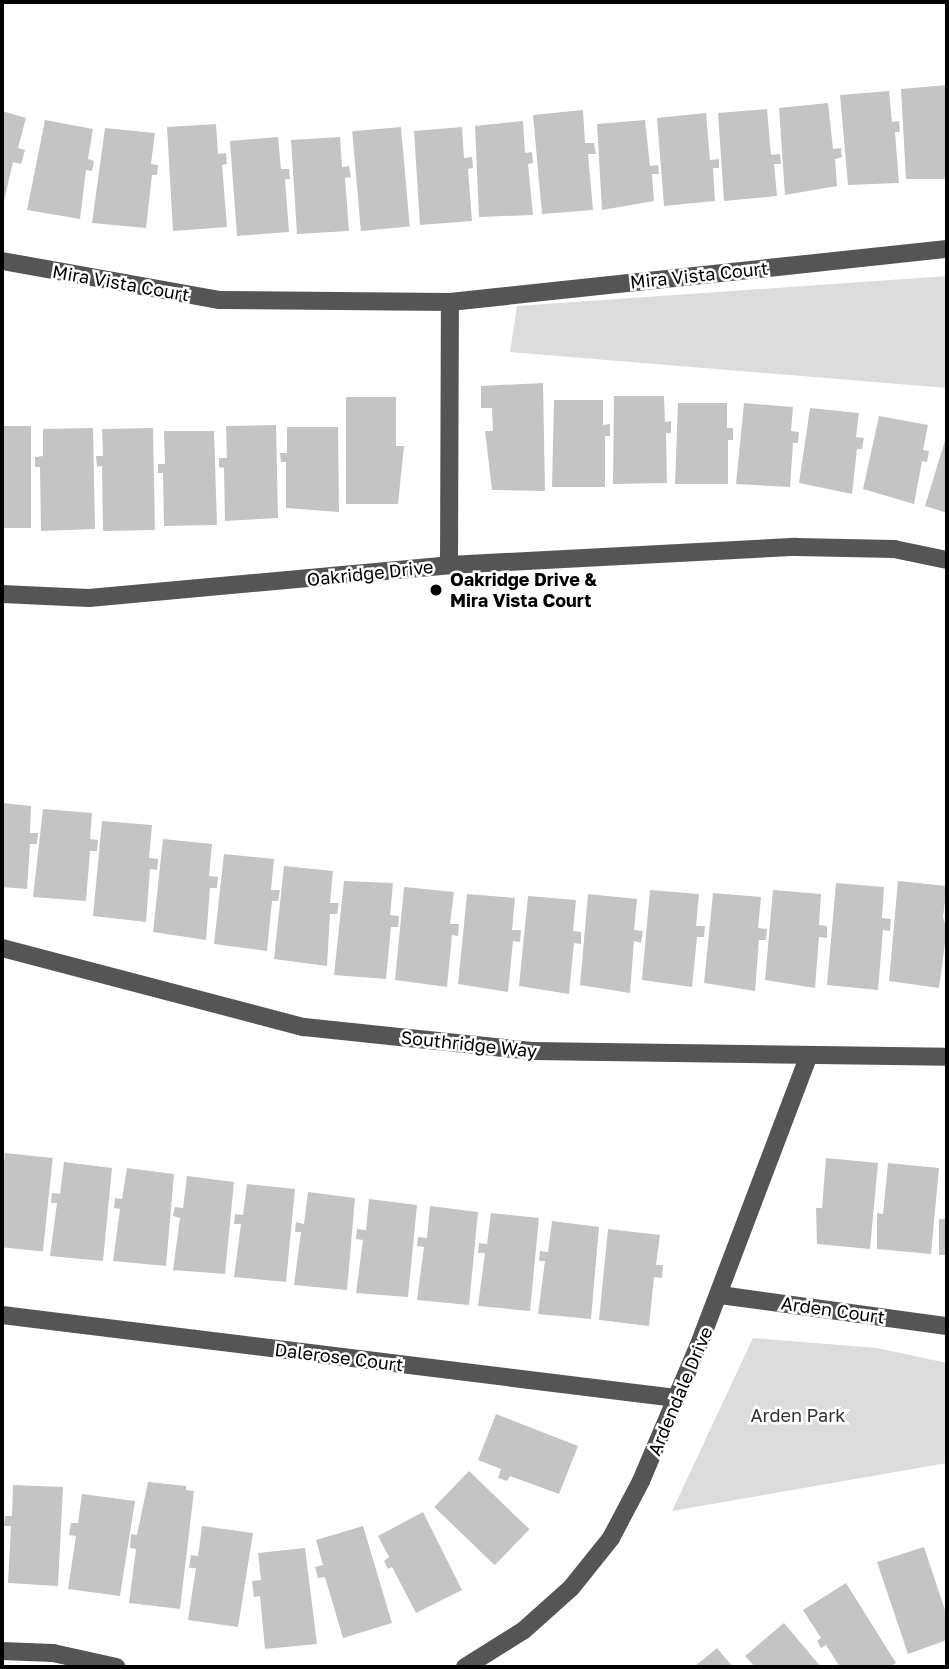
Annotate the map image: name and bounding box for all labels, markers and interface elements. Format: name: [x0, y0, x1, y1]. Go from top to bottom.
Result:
street label: Mira Vista Court: [629, 257, 769, 293]
street label: Mira Vista Court: [51, 260, 191, 306]
street label: Oakridge Drive: [306, 556, 434, 590]
place label: Oakridge Drive & Mira Vista Court: [450, 569, 597, 612]
marker: Oakridge Drive & Mira Vista Court: [428, 582, 444, 598]
street label: Southridge Way: [400, 1026, 538, 1062]
street label: Arden Court: [780, 1292, 886, 1328]
street label: Ardendale Drive: [643, 1323, 717, 1459]
street label: Dalerose Court: [273, 1338, 405, 1376]
park label: Arden Park: [751, 1404, 845, 1426]

